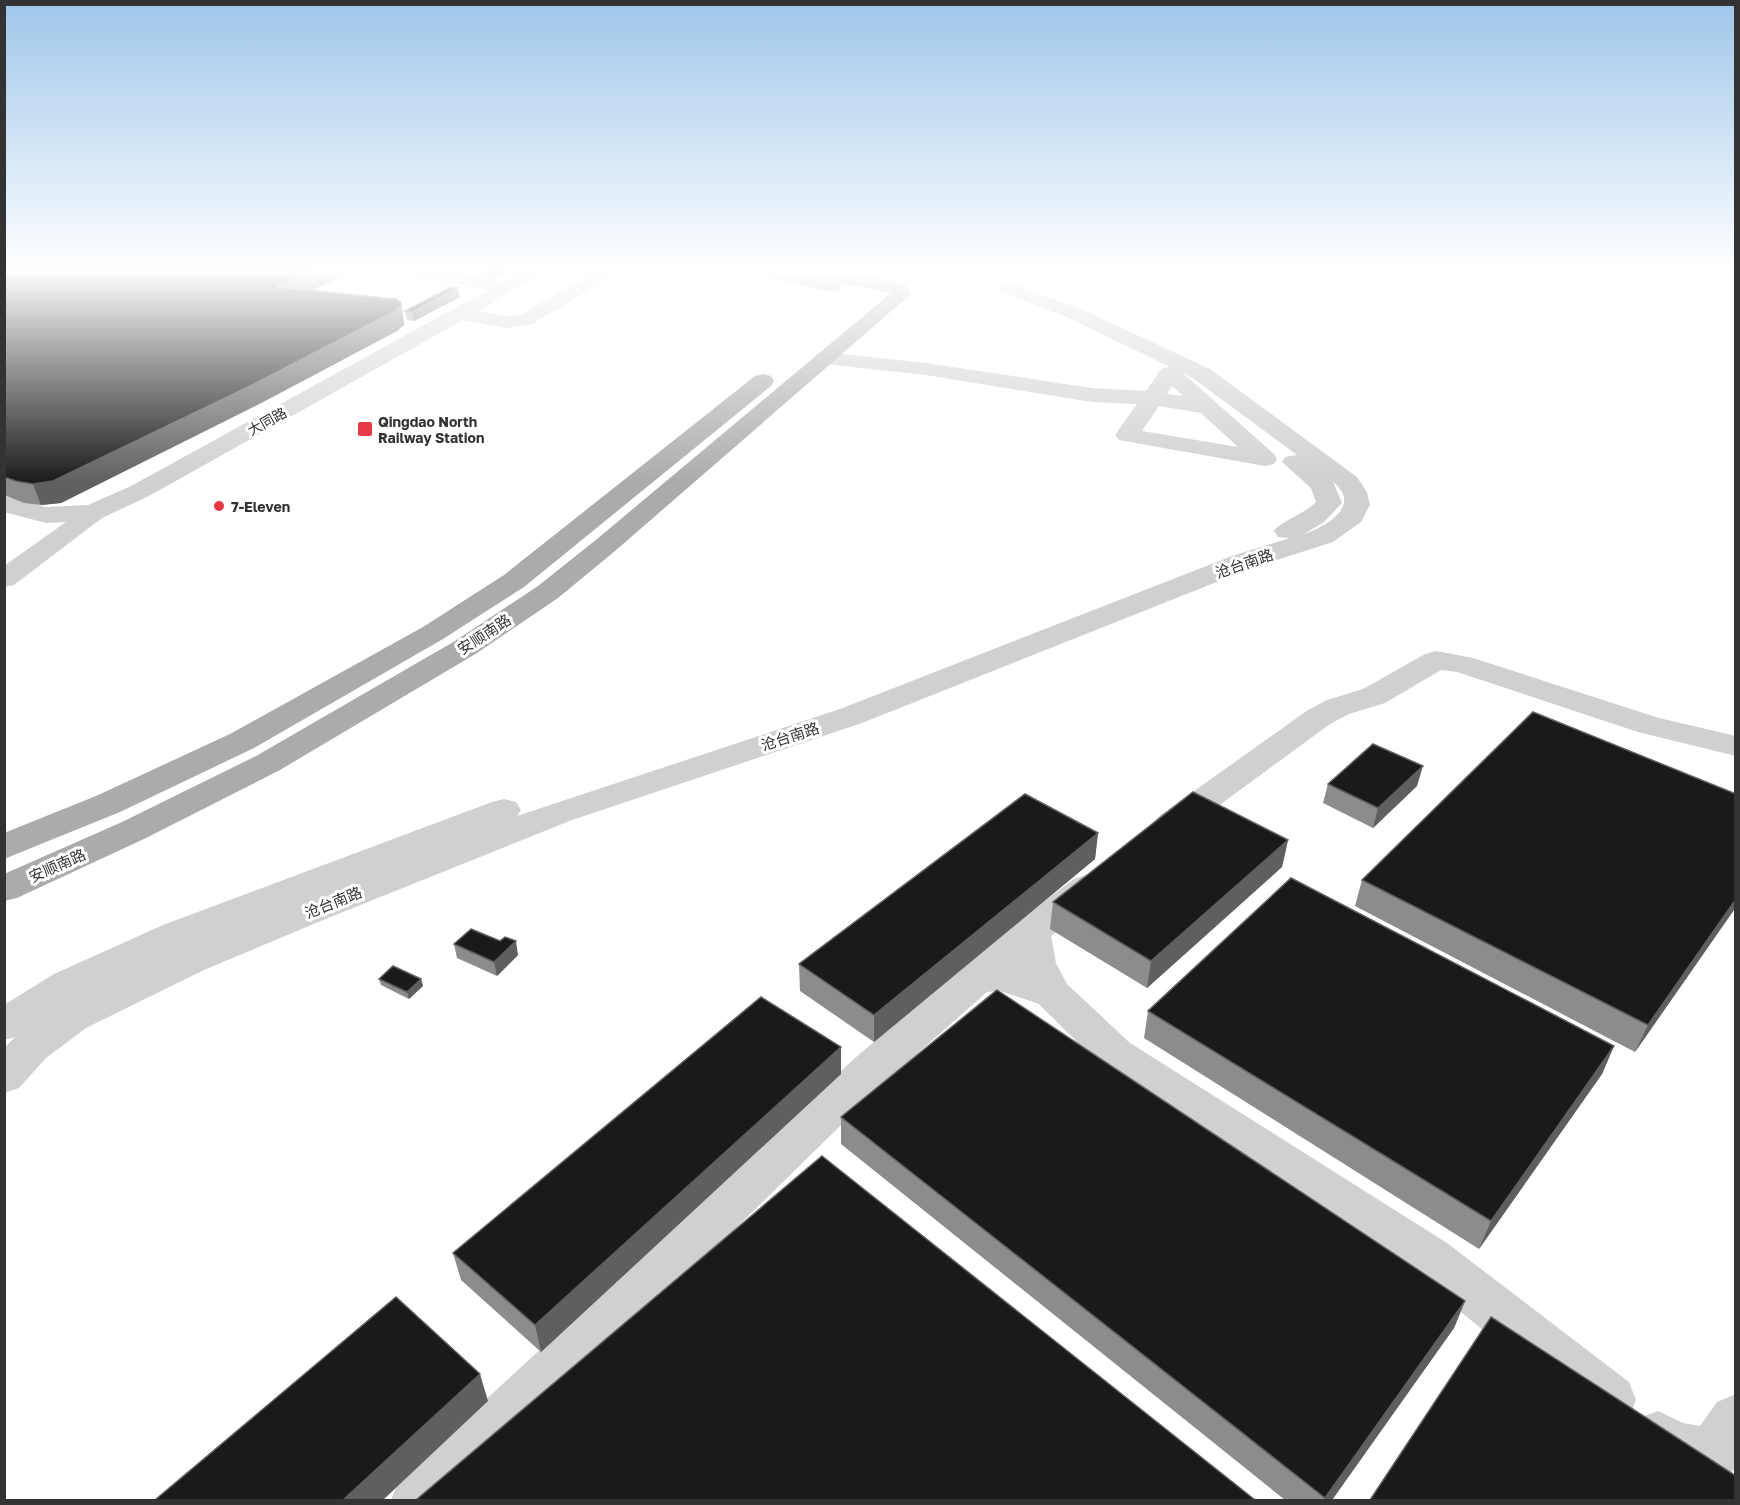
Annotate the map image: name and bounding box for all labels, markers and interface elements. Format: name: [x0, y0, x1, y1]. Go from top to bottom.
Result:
street label: 大同路: [245, 403, 289, 439]
place label: Qingdao North Railway Station: [378, 413, 484, 446]
marker: Qingdao North Railway Station: [356, 420, 374, 438]
place label: 7-Eleven: [231, 498, 290, 515]
marker: 7-Eleven: [212, 499, 226, 513]
street label: 沧台南路: [1213, 545, 1275, 581]
street label: 安顺南路: [454, 610, 514, 658]
street label: 沧台南路: [759, 718, 821, 754]
street label: 安顺南路: [26, 845, 88, 885]
street label: 沧台南路: [302, 882, 364, 922]

